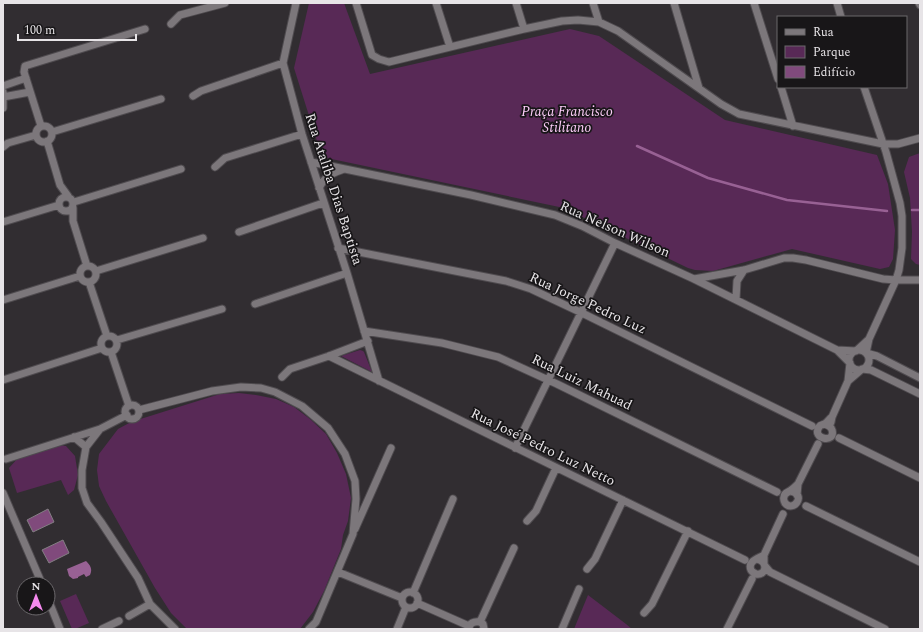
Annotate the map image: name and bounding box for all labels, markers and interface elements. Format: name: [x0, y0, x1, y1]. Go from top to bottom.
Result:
scale bar: [18, 16, 136, 42]
legend: [777, 16, 907, 88]
text: 100 m: [24, 21, 55, 40]
text: Rua: [813, 23, 834, 42]
text: Parque: [813, 43, 850, 62]
text: Edifício: [813, 63, 855, 82]
park label: Praça Francisco Stilitano: [521, 101, 613, 138]
street label: Rua Ataliba Dias Baptista: [299, 110, 369, 268]
street label: Rua Nelson Wilson: [557, 195, 673, 263]
street label: Rua Jorge Pedro Luz: [526, 267, 650, 339]
street label: Rua Luiz Mahuad: [528, 349, 636, 416]
street label: Rua José Pedro Luz Netto: [467, 403, 619, 491]
north arrow: [16, 576, 56, 616]
text: N: [32, 578, 41, 595]

